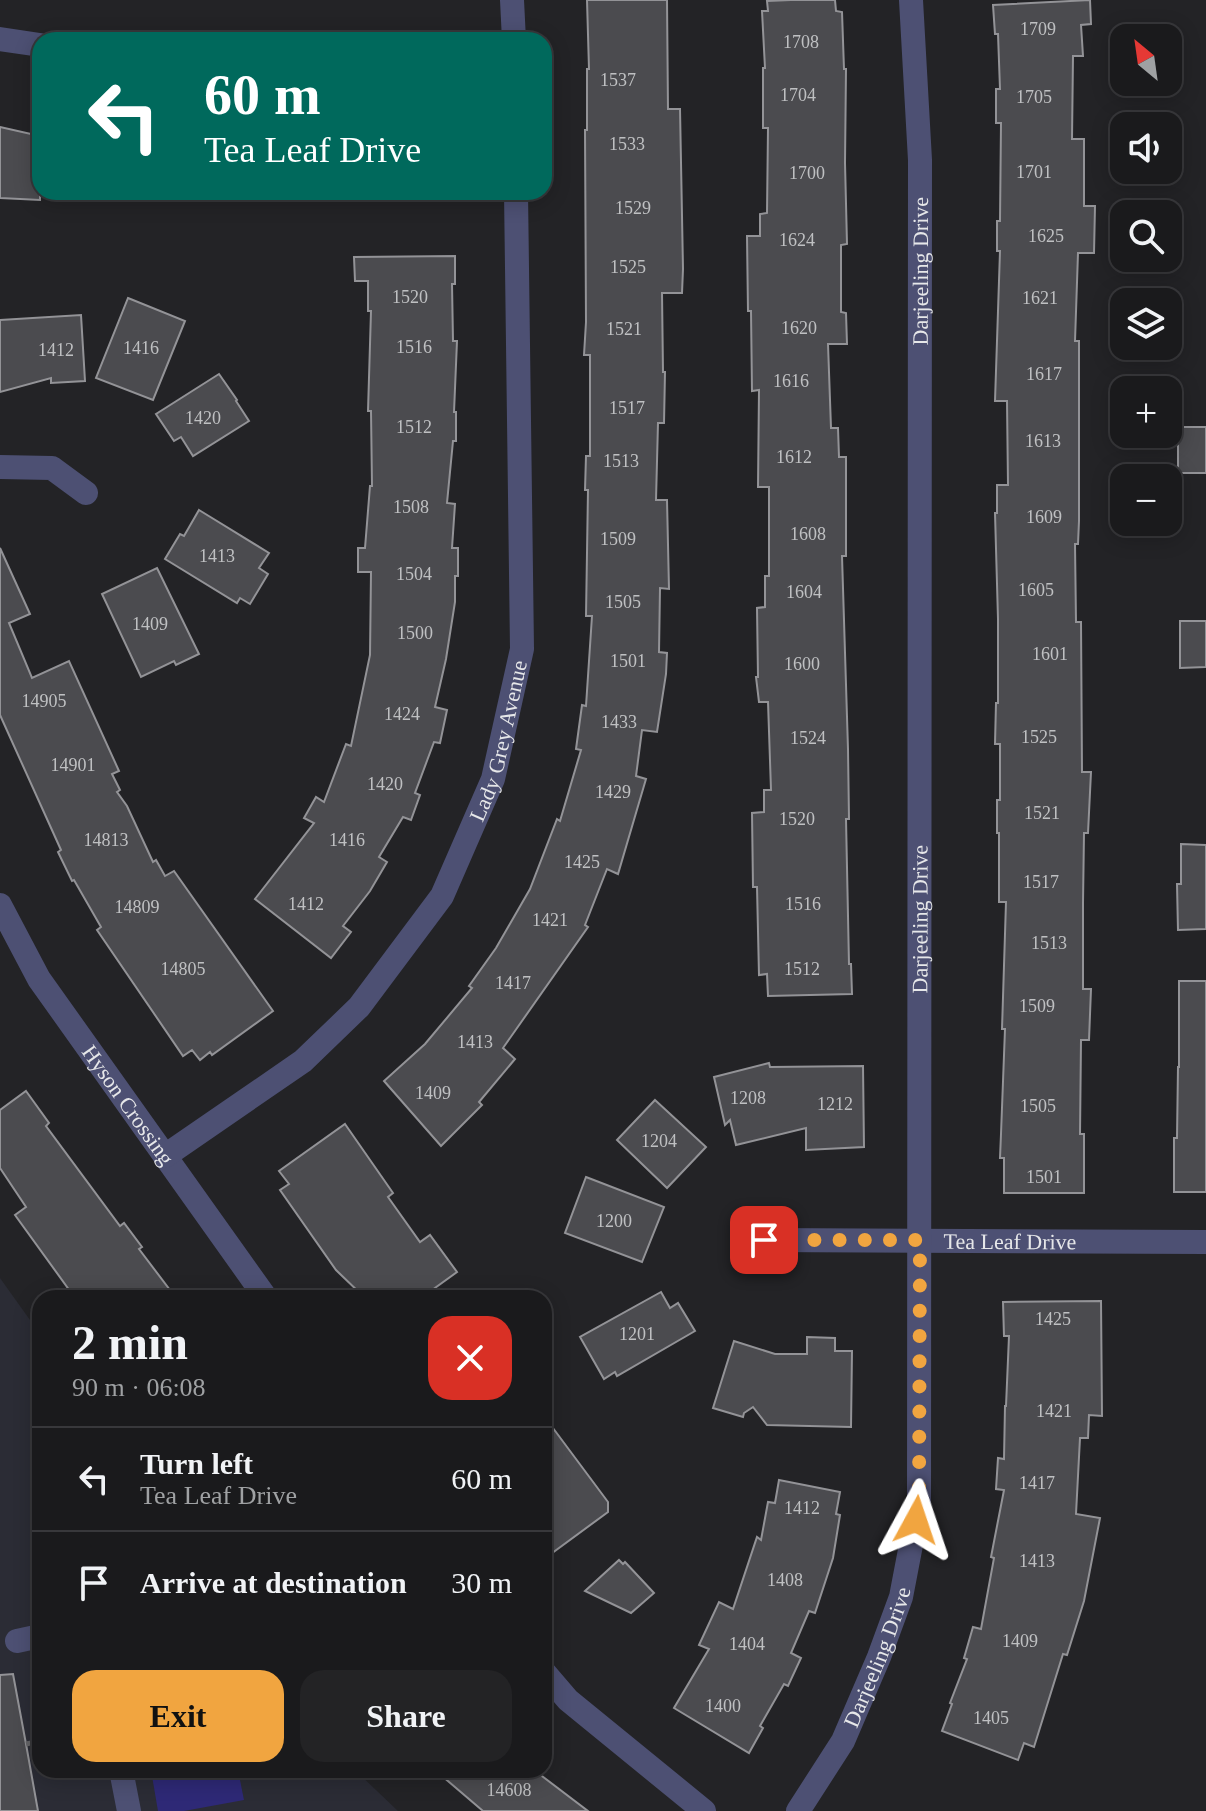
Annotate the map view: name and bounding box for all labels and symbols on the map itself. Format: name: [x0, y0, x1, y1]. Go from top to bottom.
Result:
house number: 1709: [1020, 19, 1056, 39]
north arrow: [1110, 24, 1182, 96]
house number: 1708: [783, 32, 819, 52]
house number: 1537: [600, 70, 636, 90]
house number: 1704: [780, 85, 816, 105]
house number: 1705: [1016, 87, 1052, 107]
house number: 1533: [609, 134, 645, 154]
house number: 1701: [1016, 162, 1052, 182]
house number: 1700: [789, 163, 825, 183]
street label: Darjeeling Drive: [907, 197, 932, 345]
house number: 1529: [615, 198, 651, 218]
house number: 1625: [1028, 226, 1064, 246]
house number: 1624: [779, 230, 815, 250]
house number: 1525: [610, 257, 646, 277]
house number: 1520: [392, 287, 428, 307]
house number: 1621: [1022, 288, 1058, 308]
house number: 1620: [781, 318, 817, 338]
house number: 1521: [606, 319, 642, 339]
house number: 1516: [396, 337, 432, 357]
house number: 1416: [123, 338, 159, 358]
house number: 1412: [38, 340, 74, 360]
house number: 1617: [1026, 364, 1062, 384]
house number: 1616: [773, 371, 809, 391]
house number: 1517: [609, 398, 645, 418]
house number: 1420: [185, 408, 221, 428]
house number: 1512: [396, 417, 432, 437]
house number: 1613: [1025, 431, 1061, 451]
house number: 1612: [776, 447, 812, 467]
house number: 1513: [603, 451, 639, 471]
house number: 1508: [393, 497, 429, 517]
house number: 1609: [1026, 507, 1062, 527]
house number: 1608: [790, 524, 826, 544]
house number: 1509: [600, 529, 636, 549]
house number: 1413: [199, 546, 235, 566]
house number: 1504: [396, 564, 432, 584]
house number: 1605: [1018, 580, 1054, 600]
house number: 1604: [786, 582, 822, 602]
house number: 1505: [605, 592, 641, 612]
house number: 1409: [132, 614, 168, 634]
house number: 1500: [397, 623, 433, 643]
house number: 1601: [1032, 644, 1068, 664]
house number: 1501: [610, 651, 646, 671]
house number: 1600: [784, 654, 820, 674]
street label: Lady Grey Avenue: [464, 658, 532, 825]
house number: 14905: [22, 691, 67, 711]
house number: 1424: [384, 704, 420, 724]
house number: 1433: [601, 712, 637, 732]
house number: 1525: [1021, 727, 1057, 747]
house number: 1524: [790, 728, 826, 748]
house number: 14901: [51, 755, 96, 775]
house number: 1420: [367, 774, 403, 794]
house number: 1429: [595, 782, 631, 802]
house number: 1521: [1024, 803, 1060, 823]
house number: 1520: [779, 809, 815, 829]
house number: 14813: [84, 830, 129, 850]
house number: 1416: [329, 830, 365, 850]
street label: Darjeeling Drive: [907, 845, 932, 993]
house number: 1425: [564, 852, 600, 872]
house number: 1517: [1023, 872, 1059, 892]
house number: 1412: [288, 894, 324, 914]
house number: 1516: [785, 894, 821, 914]
house number: 14809: [115, 897, 160, 917]
house number: 1421: [532, 910, 568, 930]
house number: 1513: [1031, 933, 1067, 953]
house number: 14805: [161, 959, 206, 979]
house number: 1512: [784, 959, 820, 979]
house number: 1417: [495, 973, 531, 993]
house number: 1509: [1019, 996, 1055, 1016]
house number: 1413: [457, 1032, 493, 1052]
street label: Hyson Crossing: [77, 1040, 180, 1170]
house number: 1409: [415, 1083, 451, 1103]
house number: 1208: [730, 1088, 766, 1108]
house number: 1212: [817, 1094, 853, 1114]
house number: 1505: [1020, 1096, 1056, 1116]
house number: 1204: [641, 1131, 677, 1151]
house number: 1501: [1026, 1167, 1062, 1187]
pin: [730, 1206, 798, 1274]
house number: 1200: [596, 1211, 632, 1231]
street label: Tea Leaf Drive: [944, 1228, 1076, 1254]
house number: 1425: [1035, 1309, 1071, 1329]
house number: 1201: [619, 1324, 655, 1344]
house number: 1421: [1036, 1401, 1072, 1421]
house number: 1417: [1019, 1473, 1055, 1493]
position arrow: [874, 1478, 958, 1562]
house number: 1412: [784, 1498, 820, 1518]
house number: 1413: [1019, 1551, 1055, 1571]
house number: 1408: [767, 1570, 803, 1590]
street label: Darjeeling Drive: [838, 1585, 915, 1731]
house number: 1409: [1002, 1631, 1038, 1651]
house number: 1404: [729, 1634, 765, 1654]
house number: 1400: [705, 1696, 741, 1716]
house number: 1405: [973, 1708, 1009, 1728]
house number: 14608: [487, 1780, 532, 1800]

